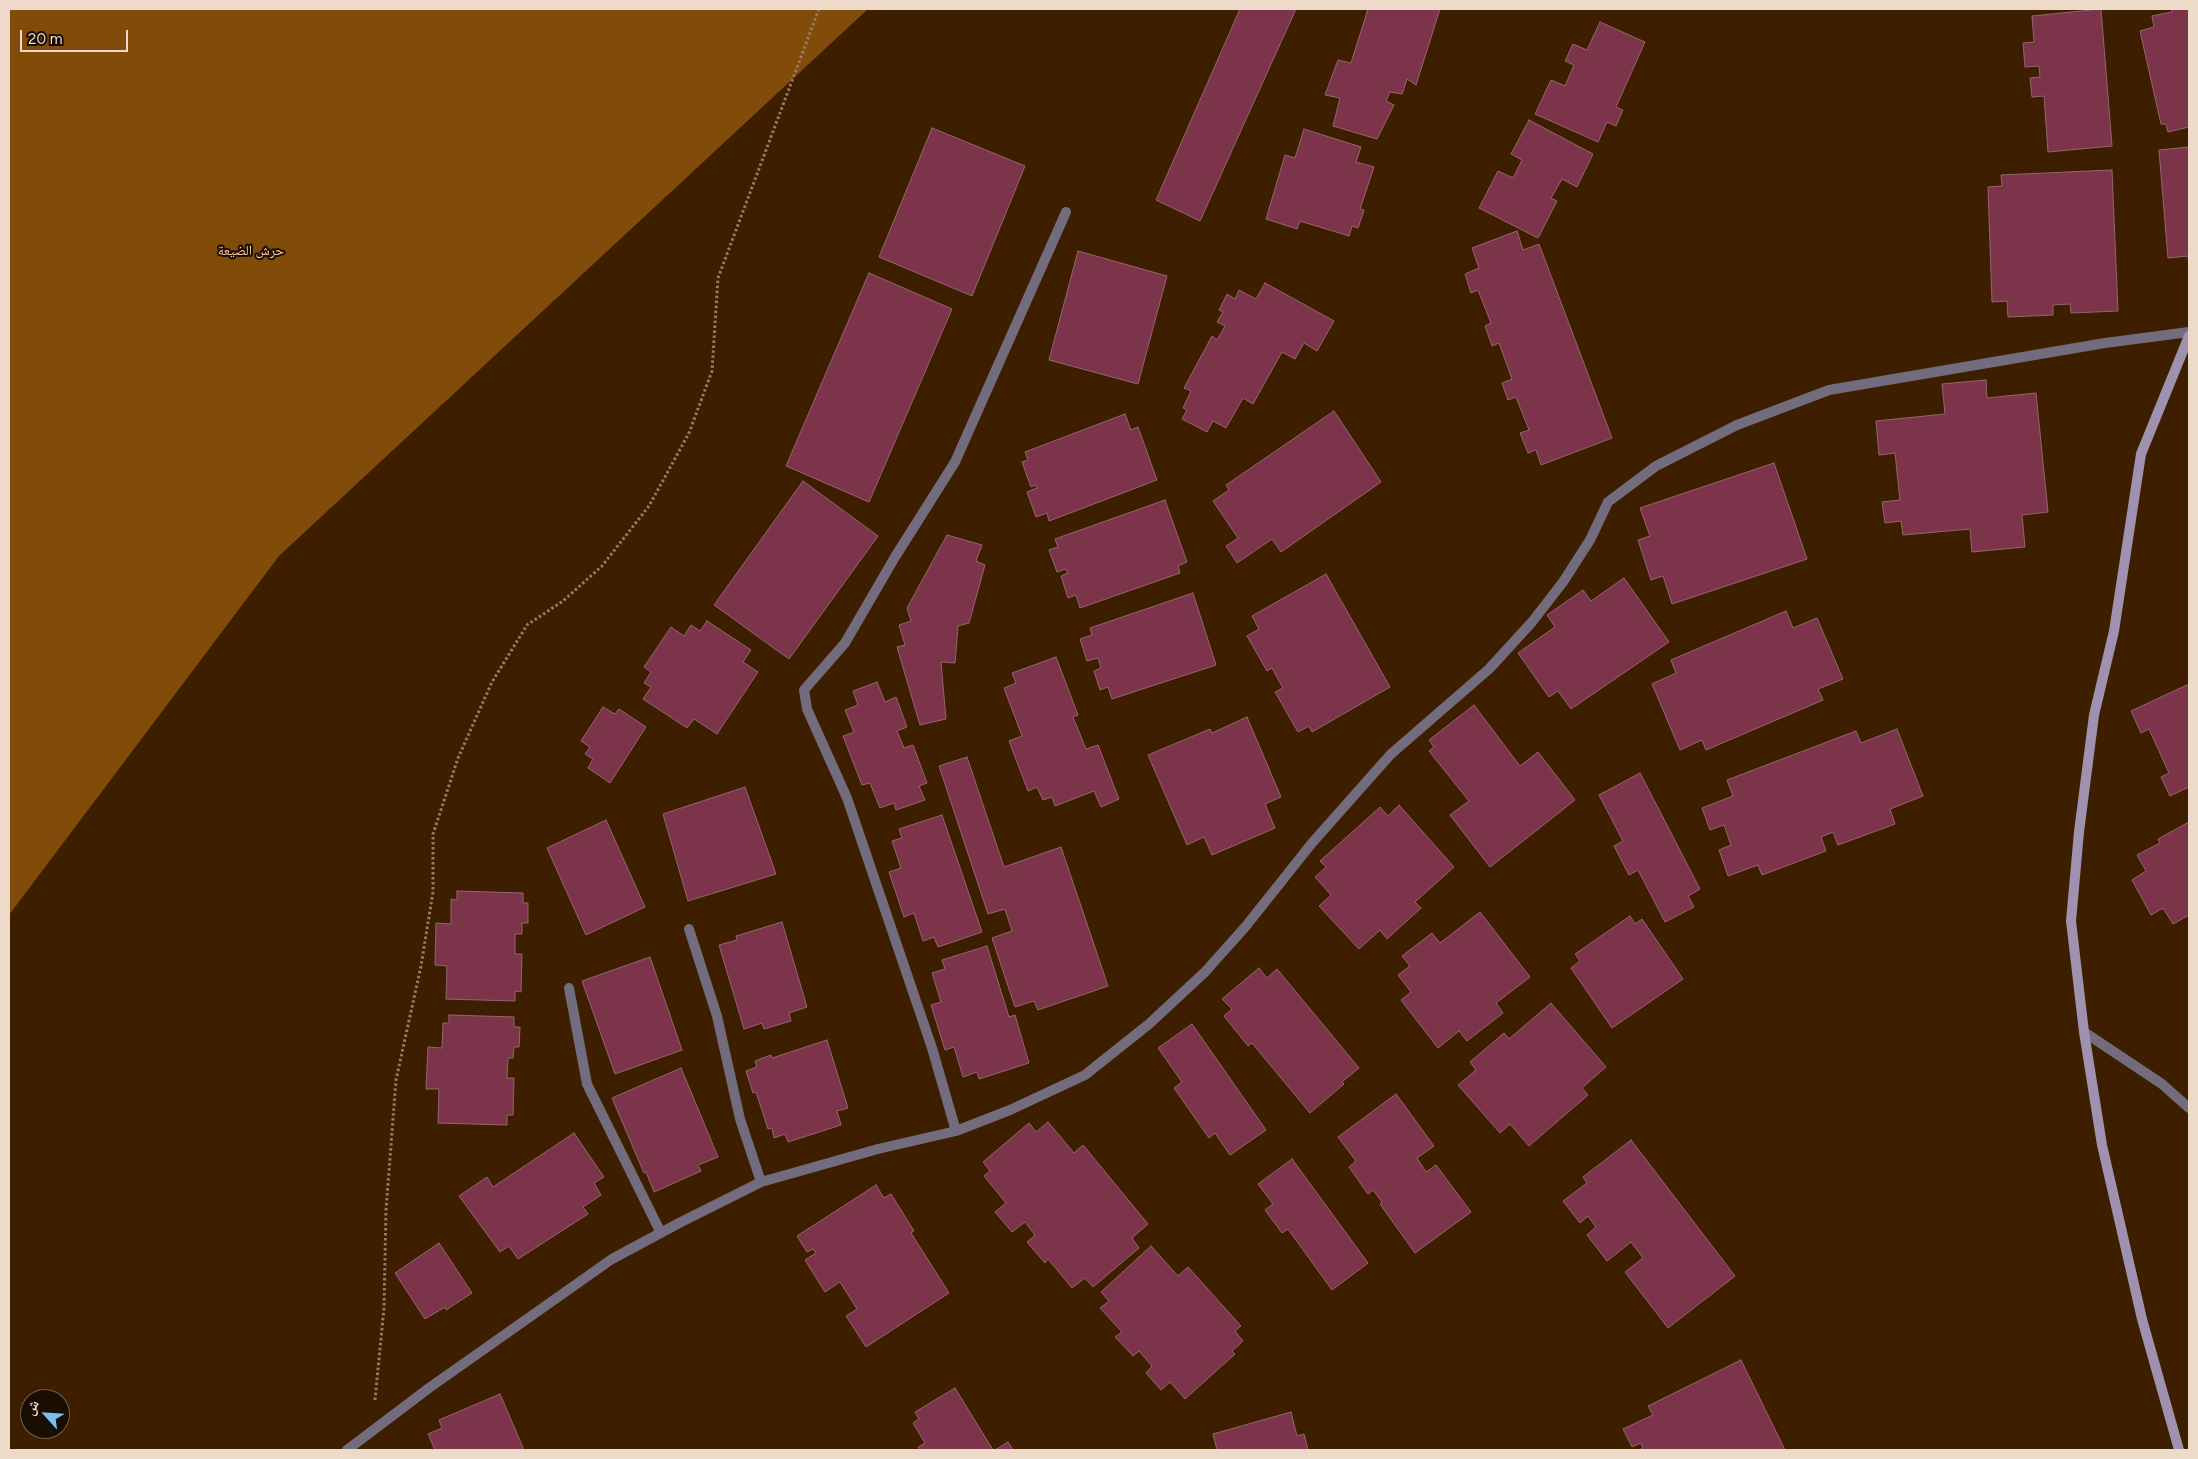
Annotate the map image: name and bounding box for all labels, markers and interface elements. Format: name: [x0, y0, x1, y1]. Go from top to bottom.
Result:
scale bar: [22, 20, 130, 52]
text: 20 m: [28, 30, 62, 48]
park label: حرش الضيعة: [218, 243, 284, 259]
north arrow: [20, 1389, 70, 1439]
text: ش: [21, 1397, 43, 1418]

